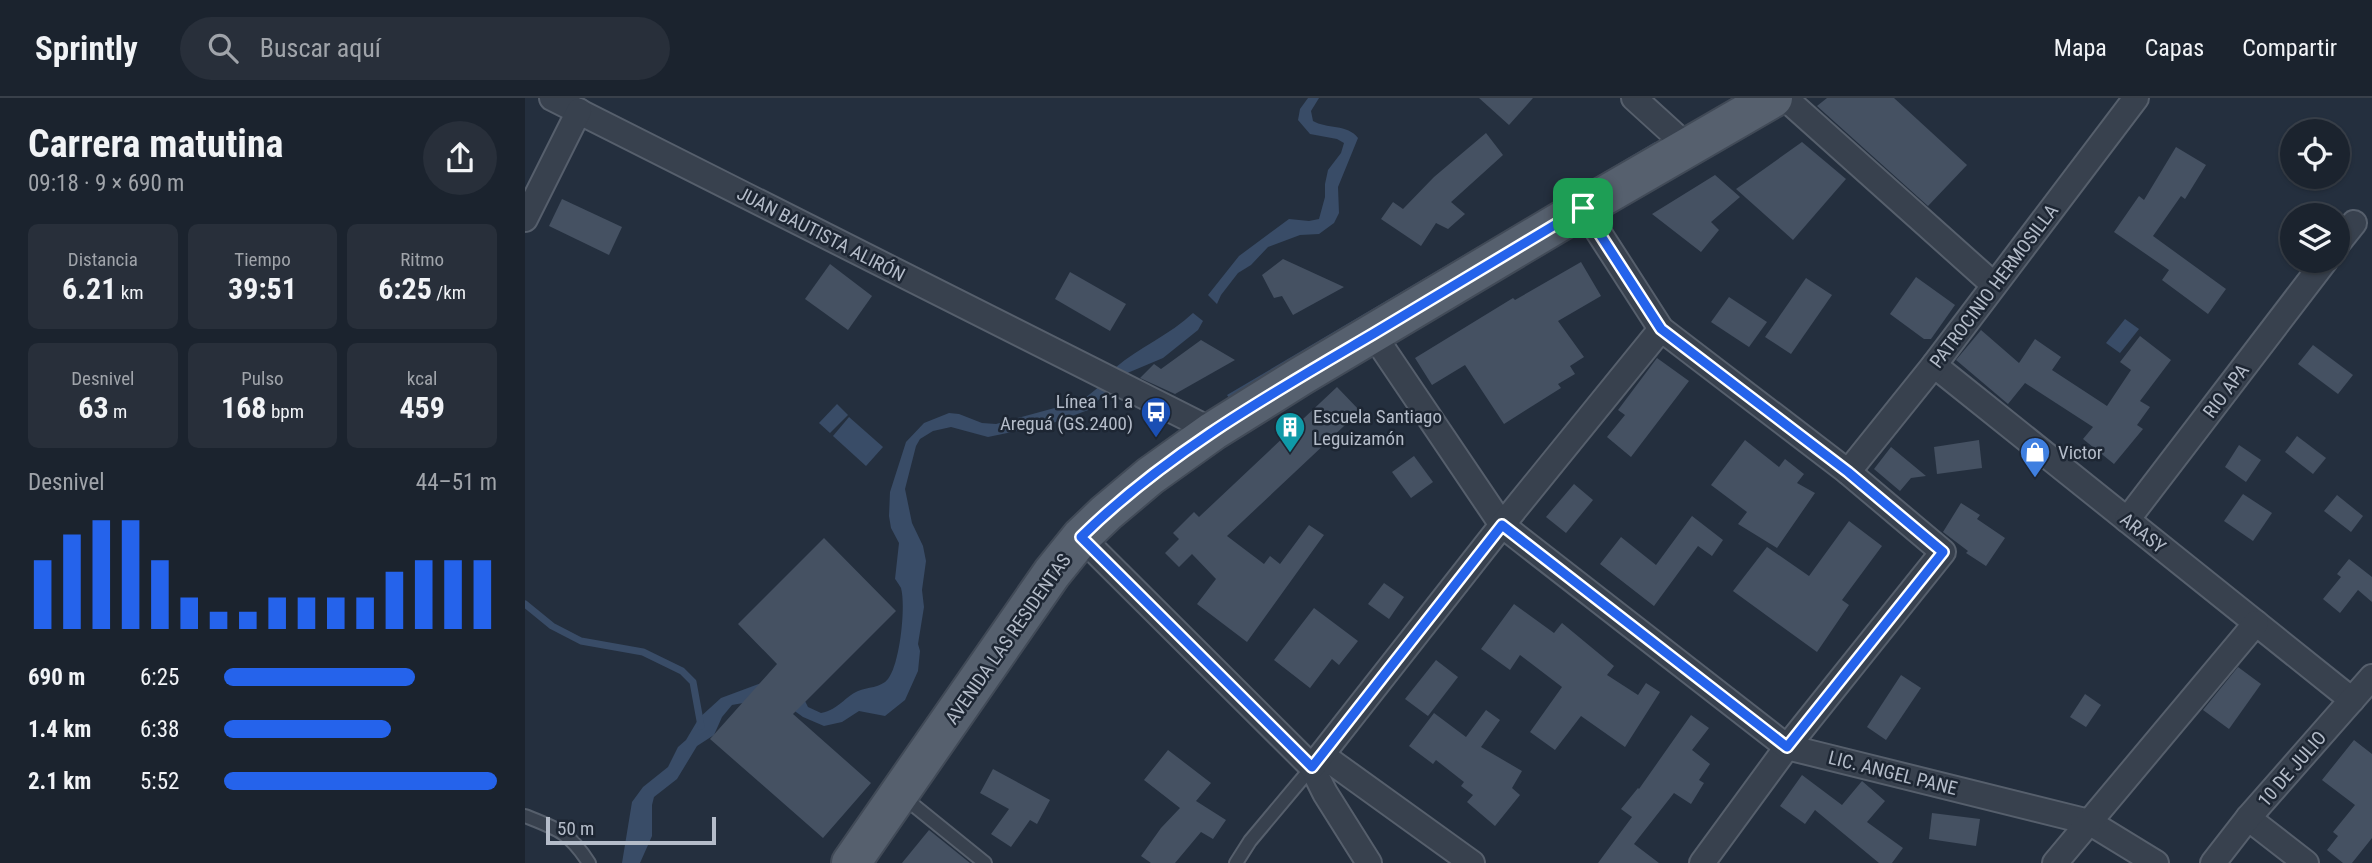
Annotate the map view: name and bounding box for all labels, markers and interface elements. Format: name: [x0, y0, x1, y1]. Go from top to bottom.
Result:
search box: [180, 17, 670, 80]
text: Sprintly: [35, 29, 138, 68]
icon: search: [204, 29, 242, 67]
text: Buscar aquí: [260, 33, 381, 63]
text: Mapa: [2054, 34, 2107, 62]
text: Capas: [2145, 34, 2204, 62]
text: Compartir: [2242, 34, 2337, 62]
map controls: [2280, 119, 2350, 273]
button: locate: [2280, 119, 2350, 189]
button: share: [423, 121, 497, 195]
text: Carrera matutina: [28, 122, 284, 166]
text: 09:18 · 9 × 690 m: [28, 170, 184, 197]
pin: [1553, 178, 1613, 238]
street label: JUAN BAUTISTA ALIRÓN: [733, 182, 909, 286]
icon: arrive: [1564, 189, 1602, 227]
street label: PATROCINIO HERMOSILLA: [1925, 200, 2063, 372]
button: layers: [2280, 203, 2350, 273]
text: Distancia: [68, 248, 138, 271]
text: Tiempo: [234, 248, 291, 271]
text: Ritmo: [400, 248, 444, 271]
text: 6.21: [62, 271, 116, 306]
text: 39:51: [228, 271, 297, 306]
text: 6:25: [378, 271, 432, 306]
text: km: [116, 281, 144, 304]
text: /km: [432, 281, 466, 304]
street label: RIO APA: [2198, 359, 2254, 423]
text: Desnivel: [71, 367, 134, 390]
text: Pulso: [241, 367, 284, 390]
text: kcal: [407, 367, 437, 390]
text: 63: [78, 390, 109, 425]
text: 168: [221, 390, 267, 425]
text: 459: [399, 390, 445, 425]
place label: Línea 11 a Areguá (GS.2400): [1000, 390, 1133, 435]
bus stop icon: Línea 11 a Areguá (GS.2400): [1139, 395, 1173, 439]
text: m: [109, 400, 127, 423]
text: bpm: [267, 400, 304, 423]
place label: Escuela Santiago Leguizamón: [1313, 405, 1442, 450]
building icon: Escuela Santiago Leguizamón: [1273, 410, 1307, 454]
shop icon: Victor: [2018, 435, 2052, 479]
place label: Victor: [2058, 441, 2103, 464]
text: Desnivel: [28, 469, 105, 496]
text: 44–51 m: [416, 469, 497, 496]
street label: ARASY: [2116, 508, 2170, 558]
street label: AVENIDA LAS RESIDENTAS: [940, 549, 1076, 729]
text: 690 m: [28, 664, 85, 691]
text: 6:25: [140, 664, 179, 691]
text: 1.4 km: [28, 716, 91, 743]
text: 6:38: [140, 716, 179, 743]
street label: 10 DE JULIO: [2253, 726, 2331, 812]
street label: LIC. ANGEL PANE: [1826, 746, 1960, 800]
text: 2.1 km: [28, 768, 91, 795]
text: 5:52: [140, 768, 179, 795]
scale bar: [546, 814, 716, 846]
text: 50 m: [557, 817, 594, 840]

